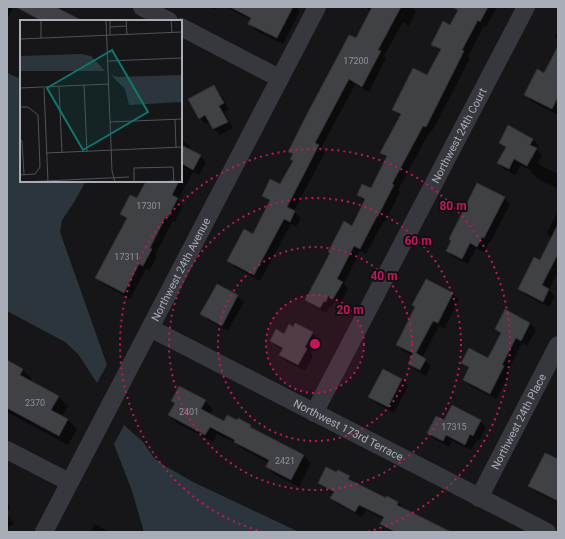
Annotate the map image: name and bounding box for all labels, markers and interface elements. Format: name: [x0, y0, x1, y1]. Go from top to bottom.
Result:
inset map: [20, 20, 182, 182]
house number: 17200: [343, 56, 369, 66]
street label: Northwest 24th Court: [429, 85, 490, 186]
text: 80 m: [439, 199, 467, 213]
house number: 17301: [136, 201, 162, 211]
street label: Northwest 24th Avenue: [149, 216, 213, 324]
text: 60 m: [404, 234, 432, 248]
house number: 17311: [114, 252, 140, 262]
text: 40 m: [370, 269, 398, 283]
text: 20 m: [336, 303, 364, 317]
centre of rings: [308, 337, 322, 351]
street label: Northwest 24th Place: [489, 372, 549, 472]
street label: Northwest 173rd Terrace: [291, 397, 405, 464]
house number: 2370: [25, 398, 45, 408]
house number: 2401: [179, 407, 199, 417]
house number: 17315: [441, 422, 467, 432]
house number: 2421: [275, 456, 295, 466]

